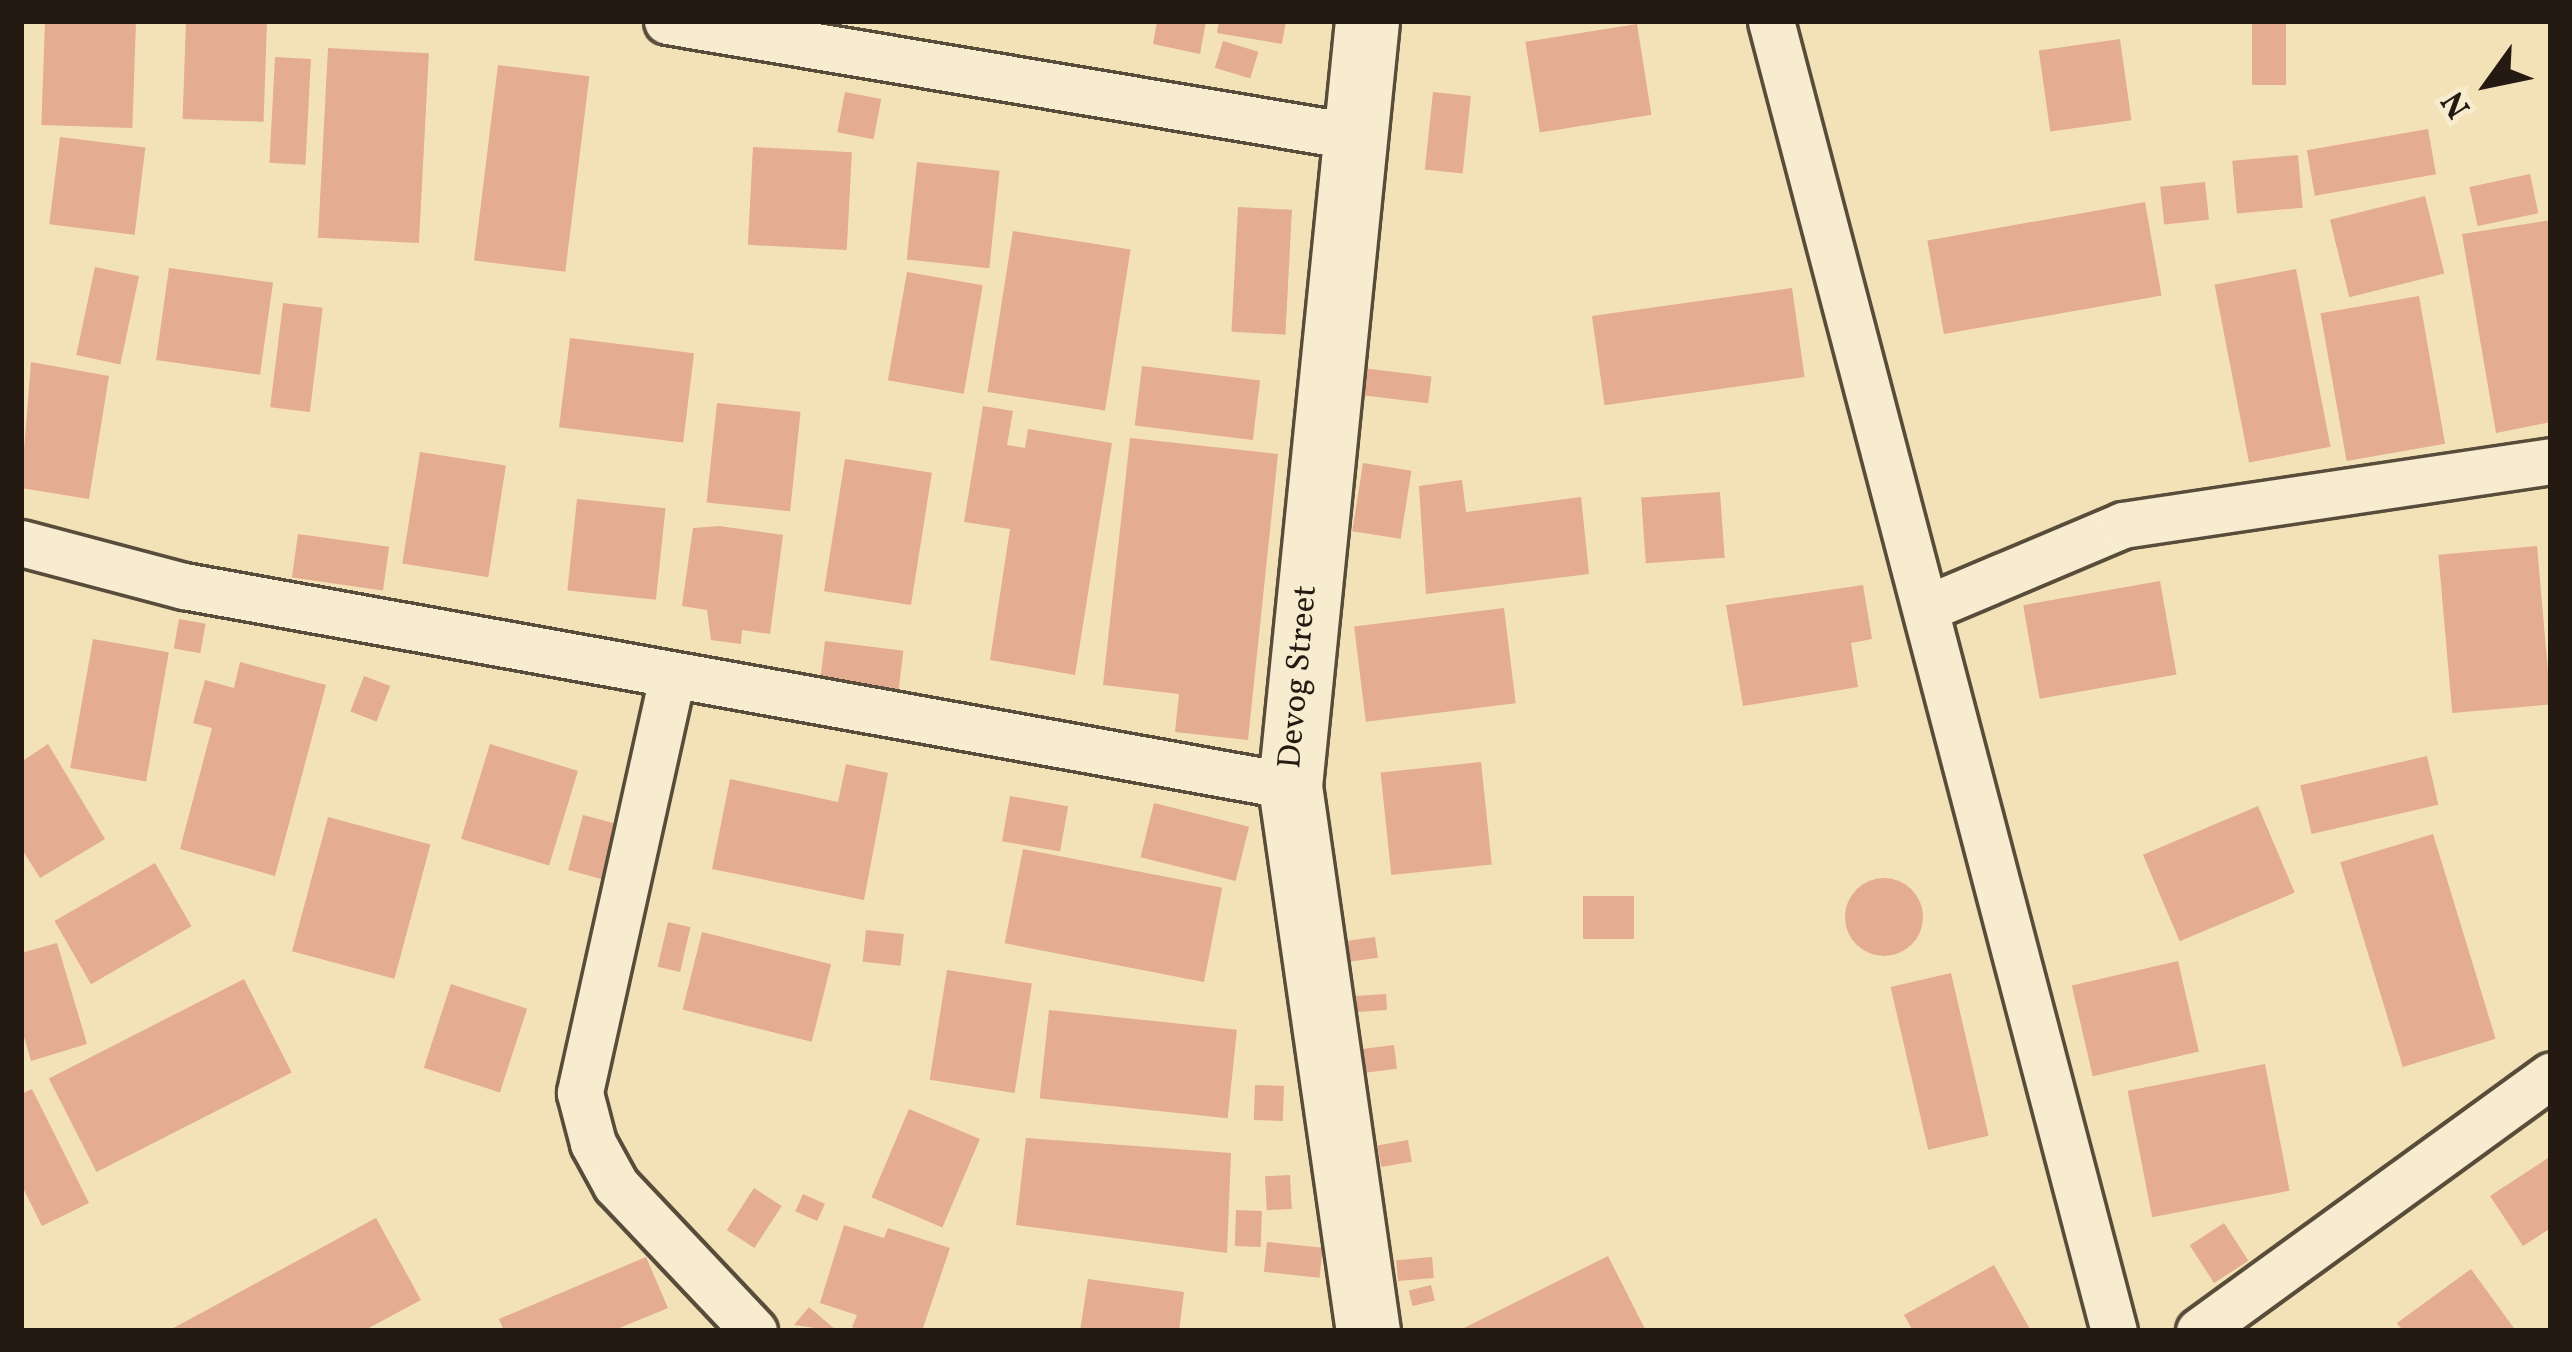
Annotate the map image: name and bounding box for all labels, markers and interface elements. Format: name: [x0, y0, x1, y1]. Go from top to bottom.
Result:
north arrow: [2428, 24, 2548, 144]
text: N: [2432, 81, 2484, 126]
street label: Devog Street: [1272, 584, 1328, 770]

